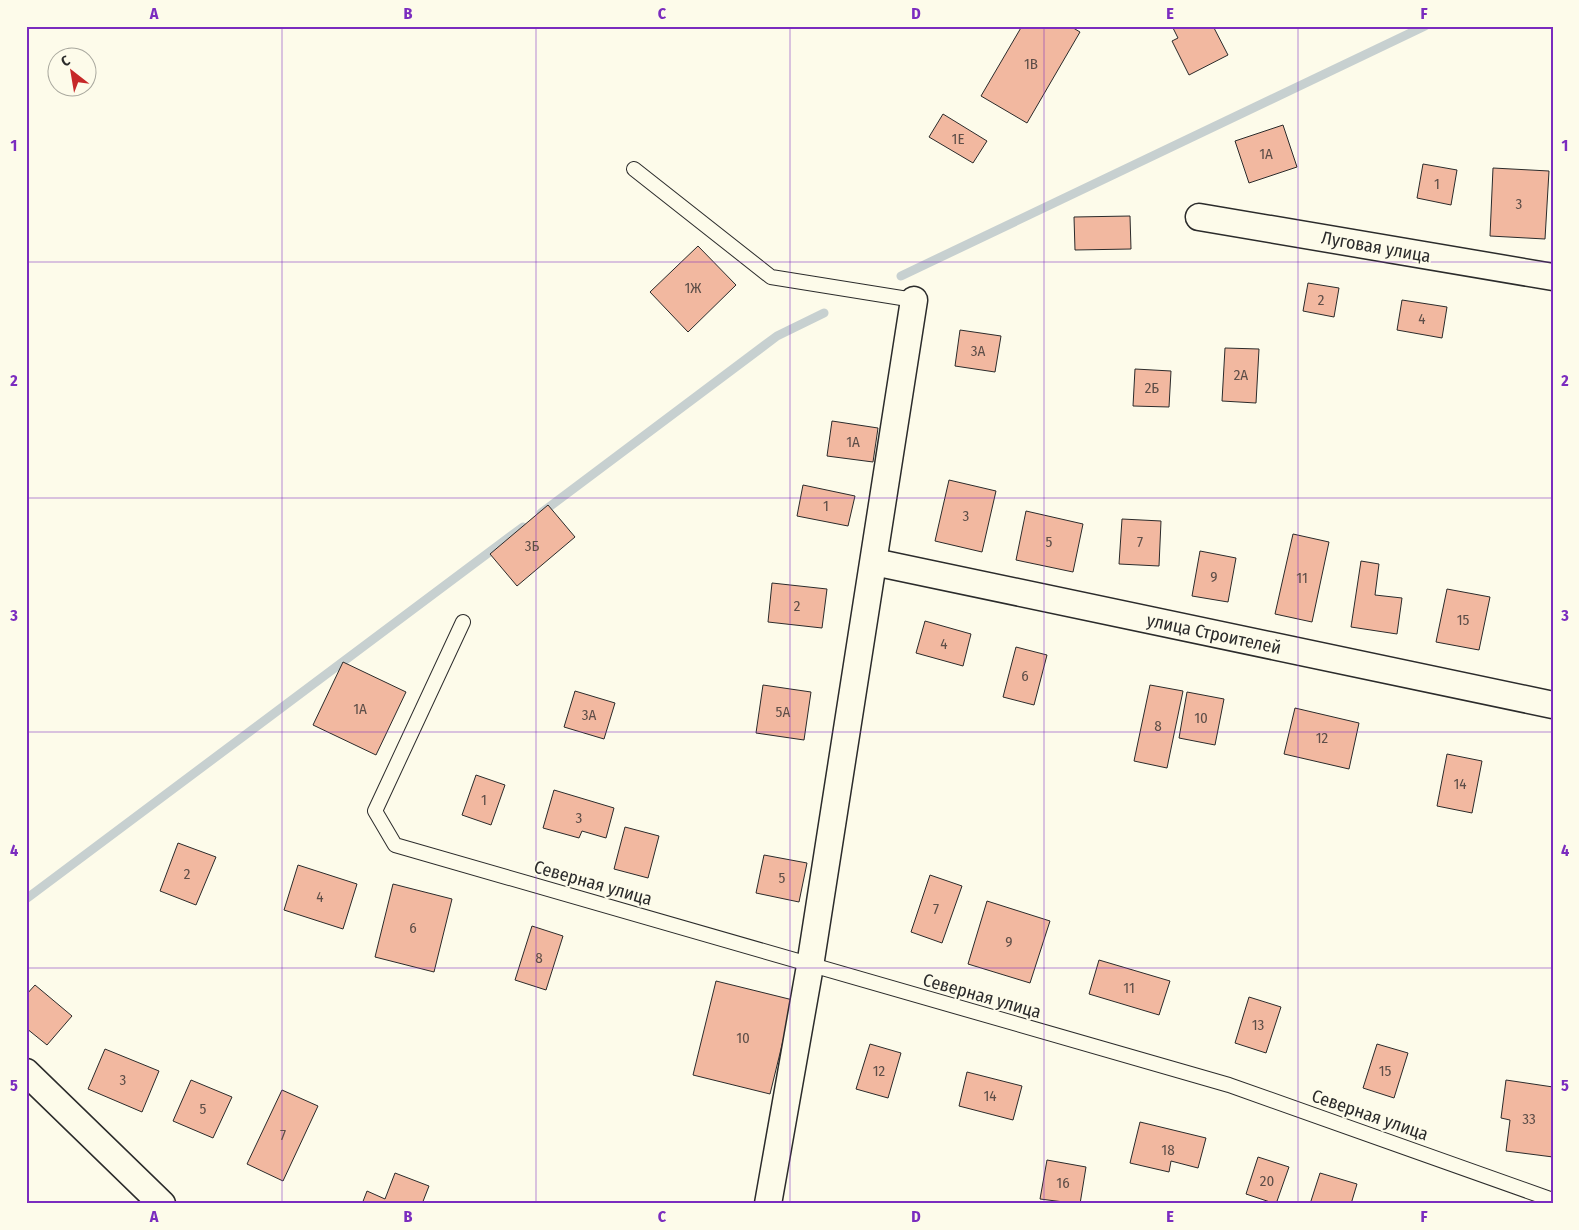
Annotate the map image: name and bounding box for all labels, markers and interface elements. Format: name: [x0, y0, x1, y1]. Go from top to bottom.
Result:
text: A: [149, 4, 159, 23]
text: B: [404, 4, 413, 23]
text: C: [658, 4, 667, 23]
text: D: [911, 4, 921, 23]
text: E: [1166, 4, 1174, 23]
text: F: [1420, 4, 1428, 23]
north arrow: [48, 48, 98, 98]
text: С: [58, 52, 74, 70]
house number: 1В: [1024, 55, 1038, 73]
house number: 1Е: [952, 130, 964, 148]
text: 1: [11, 136, 17, 155]
text: 1: [1562, 136, 1568, 155]
house number: 1А: [1259, 145, 1273, 163]
house number: 1: [1434, 175, 1440, 193]
house number: 3: [1516, 195, 1523, 213]
street label: Луговая улица: [1320, 227, 1433, 267]
house number: 1Ж: [685, 279, 702, 297]
house number: 2: [1318, 291, 1325, 309]
house number: 4: [1418, 310, 1426, 328]
house number: 3А: [971, 342, 985, 360]
house number: 2А: [1234, 366, 1248, 384]
text: 2: [9, 371, 18, 390]
text: 2: [1560, 371, 1569, 390]
house number: 2Б: [1145, 379, 1159, 397]
house number: 1А: [846, 433, 860, 451]
house number: 1: [823, 497, 829, 515]
house number: 3: [963, 507, 970, 525]
house number: 5: [1046, 533, 1053, 551]
house number: 7: [1137, 533, 1143, 551]
house number: 3Б: [525, 537, 539, 555]
house number: 9: [1210, 568, 1218, 586]
house number: 11: [1296, 569, 1308, 587]
house number: 2: [794, 597, 801, 615]
text: 3: [9, 606, 18, 625]
text: 3: [1560, 606, 1569, 625]
street label: улица Строителей: [1145, 609, 1283, 659]
house number: 15: [1457, 611, 1469, 629]
house number: 4: [940, 635, 948, 653]
house number: 6: [1021, 667, 1029, 685]
house number: 1А: [353, 700, 367, 718]
house number: 5А: [776, 703, 790, 721]
house number: 3А: [582, 706, 596, 724]
house number: 10: [1194, 709, 1208, 727]
house number: 8: [1154, 717, 1162, 735]
house number: 12: [1316, 729, 1329, 747]
house number: 14: [1453, 775, 1467, 793]
house number: 1: [481, 791, 487, 809]
house number: 3: [576, 809, 583, 827]
text: 4: [10, 841, 18, 860]
text: 4: [1561, 841, 1569, 860]
street label: Северная улица: [531, 856, 655, 910]
house number: 2: [184, 865, 191, 883]
house number: 5: [779, 869, 786, 887]
house number: 4: [316, 888, 324, 906]
house number: 7: [933, 900, 939, 918]
house number: 6: [409, 919, 417, 937]
house number: 9: [1005, 933, 1013, 951]
house number: 8: [535, 949, 543, 967]
street label: Северная улица: [920, 969, 1044, 1023]
house number: 11: [1123, 979, 1135, 997]
house number: 13: [1252, 1016, 1265, 1034]
house number: 10: [736, 1029, 750, 1047]
house number: 12: [873, 1062, 886, 1080]
house number: 15: [1379, 1062, 1391, 1080]
house number: 3: [120, 1071, 127, 1089]
text: 5: [10, 1076, 18, 1095]
text: 5: [1561, 1076, 1569, 1095]
street label: Северная улица: [1309, 1085, 1431, 1145]
house number: 14: [983, 1087, 997, 1105]
house number: 5: [200, 1100, 207, 1118]
house number: 33: [1522, 1110, 1536, 1128]
house number: 7: [280, 1126, 286, 1144]
house number: 18: [1161, 1141, 1175, 1159]
house number: 20: [1260, 1172, 1274, 1190]
house number: 16: [1056, 1174, 1070, 1192]
text: A: [149, 1207, 159, 1226]
text: B: [404, 1207, 413, 1226]
text: C: [658, 1207, 667, 1226]
text: D: [911, 1207, 921, 1226]
text: E: [1166, 1207, 1174, 1226]
text: F: [1420, 1207, 1428, 1226]

